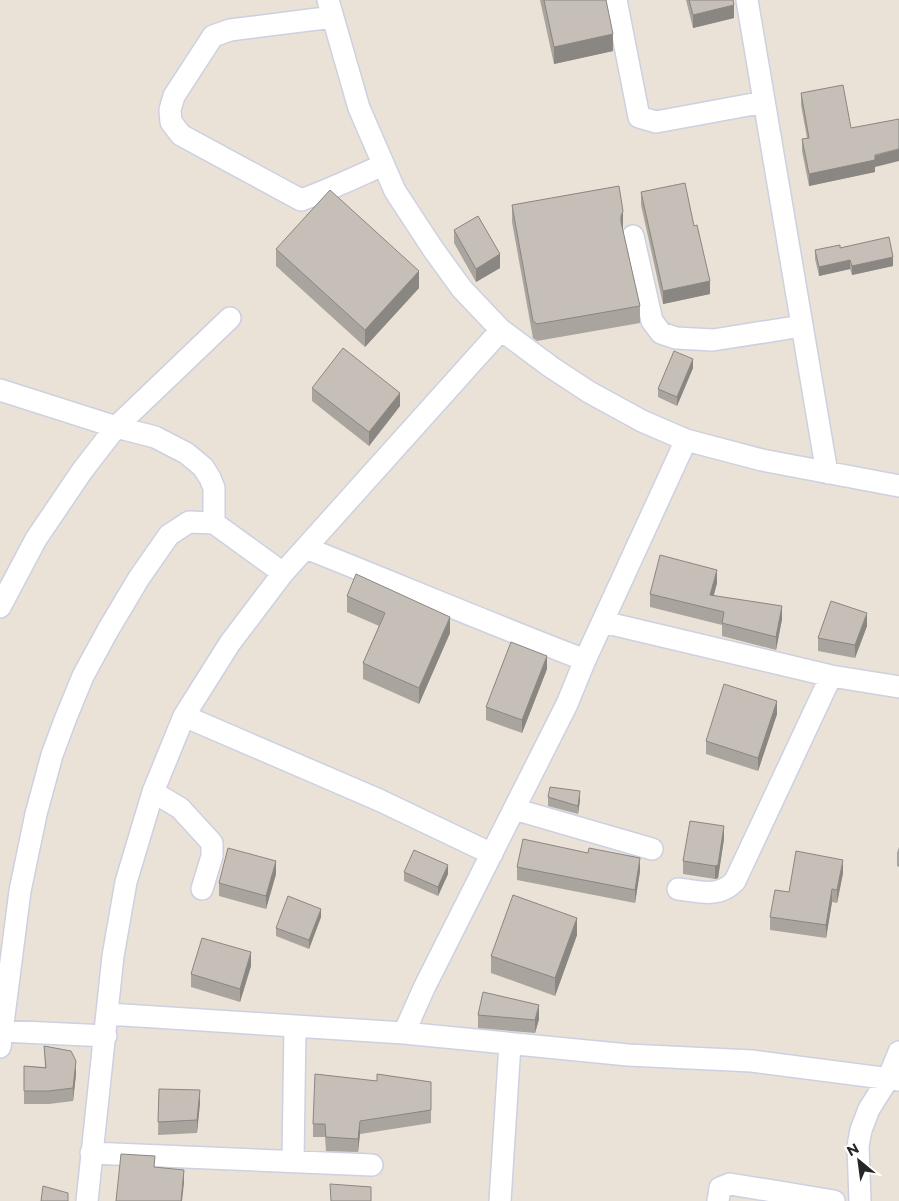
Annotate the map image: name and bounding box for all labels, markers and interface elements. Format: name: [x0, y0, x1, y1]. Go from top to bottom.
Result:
north arrow: [834, 1136, 884, 1186]
text: N: [843, 1139, 862, 1160]

